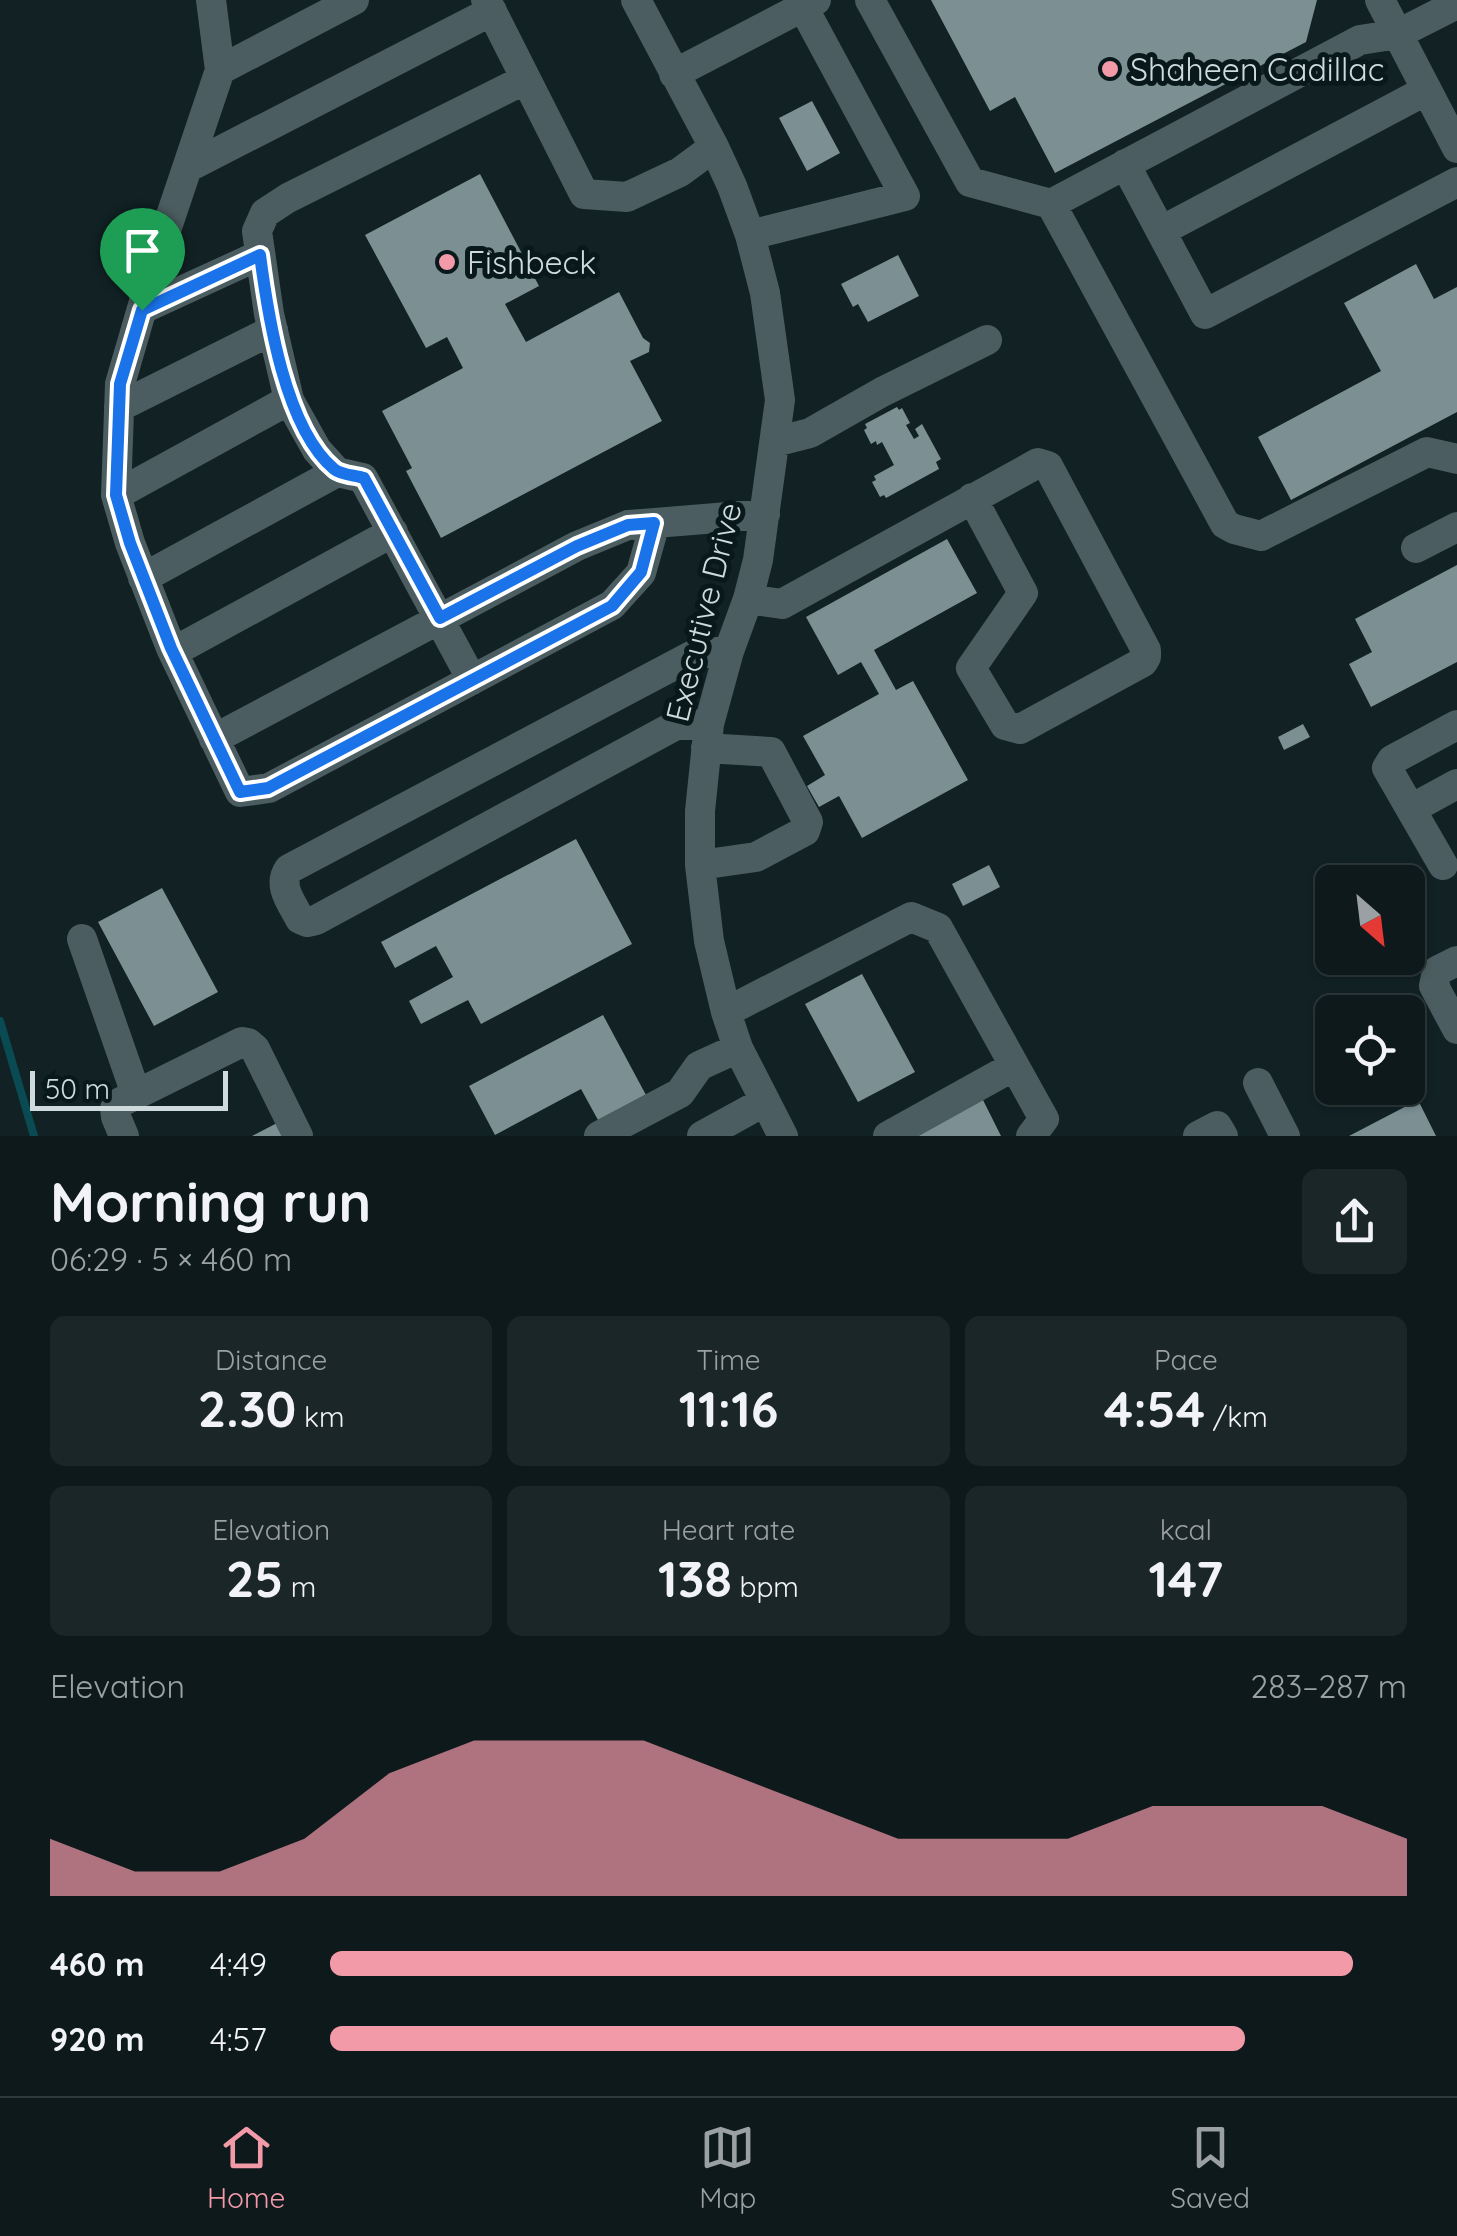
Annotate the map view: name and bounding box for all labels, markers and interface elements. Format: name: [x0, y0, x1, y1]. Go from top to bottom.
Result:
place label: Shaheen Cadillac: [1130, 49, 1384, 89]
marker: Shaheen Cadillac: [1099, 58, 1121, 80]
pin: [100, 208, 185, 311]
icon: arrive: [115, 223, 170, 278]
place label: Fishbeck: [467, 242, 596, 282]
marker: Fishbeck: [436, 251, 458, 273]
street label: Executive Drive: [656, 498, 750, 726]
north arrow: [1315, 865, 1425, 975]
map controls: [1315, 865, 1425, 1105]
button: locate: [1315, 995, 1425, 1105]
scale bar: [30, 1066, 228, 1110]
text: 50 m: [45, 1071, 110, 1106]
text: Morning run: [50, 1167, 371, 1236]
button: share: [1302, 1169, 1407, 1274]
text: 06:29 · 5 × 460 m: [50, 1239, 292, 1279]
text: Distance: [215, 1342, 327, 1377]
text: Time: [696, 1342, 761, 1377]
text: Pace: [1154, 1342, 1218, 1377]
text: 2.30: [198, 1377, 296, 1440]
text: 11:16: [679, 1377, 778, 1440]
text: 4:54: [1104, 1377, 1205, 1440]
text: km: [296, 1399, 344, 1434]
text: /km: [1205, 1399, 1268, 1434]
text: Elevation: [212, 1512, 330, 1547]
text: Heart rate: [662, 1512, 795, 1547]
text: kcal: [1160, 1512, 1212, 1547]
text: 25: [226, 1547, 283, 1610]
text: 138: [658, 1547, 732, 1610]
text: 147: [1148, 1547, 1223, 1610]
text: m: [283, 1569, 316, 1604]
text: bpm: [732, 1569, 799, 1604]
text: Elevation: [50, 1666, 185, 1706]
text: 283–287 m: [1251, 1666, 1407, 1706]
text: 460 m: [50, 1944, 145, 1984]
text: 4:49: [210, 1944, 267, 1984]
text: 920 m: [50, 2019, 145, 2059]
text: 4:57: [210, 2019, 267, 2059]
tab: Home: [207, 2120, 285, 2215]
tab: Map: [699, 2120, 756, 2215]
tab: Saved: [1170, 2120, 1250, 2215]

